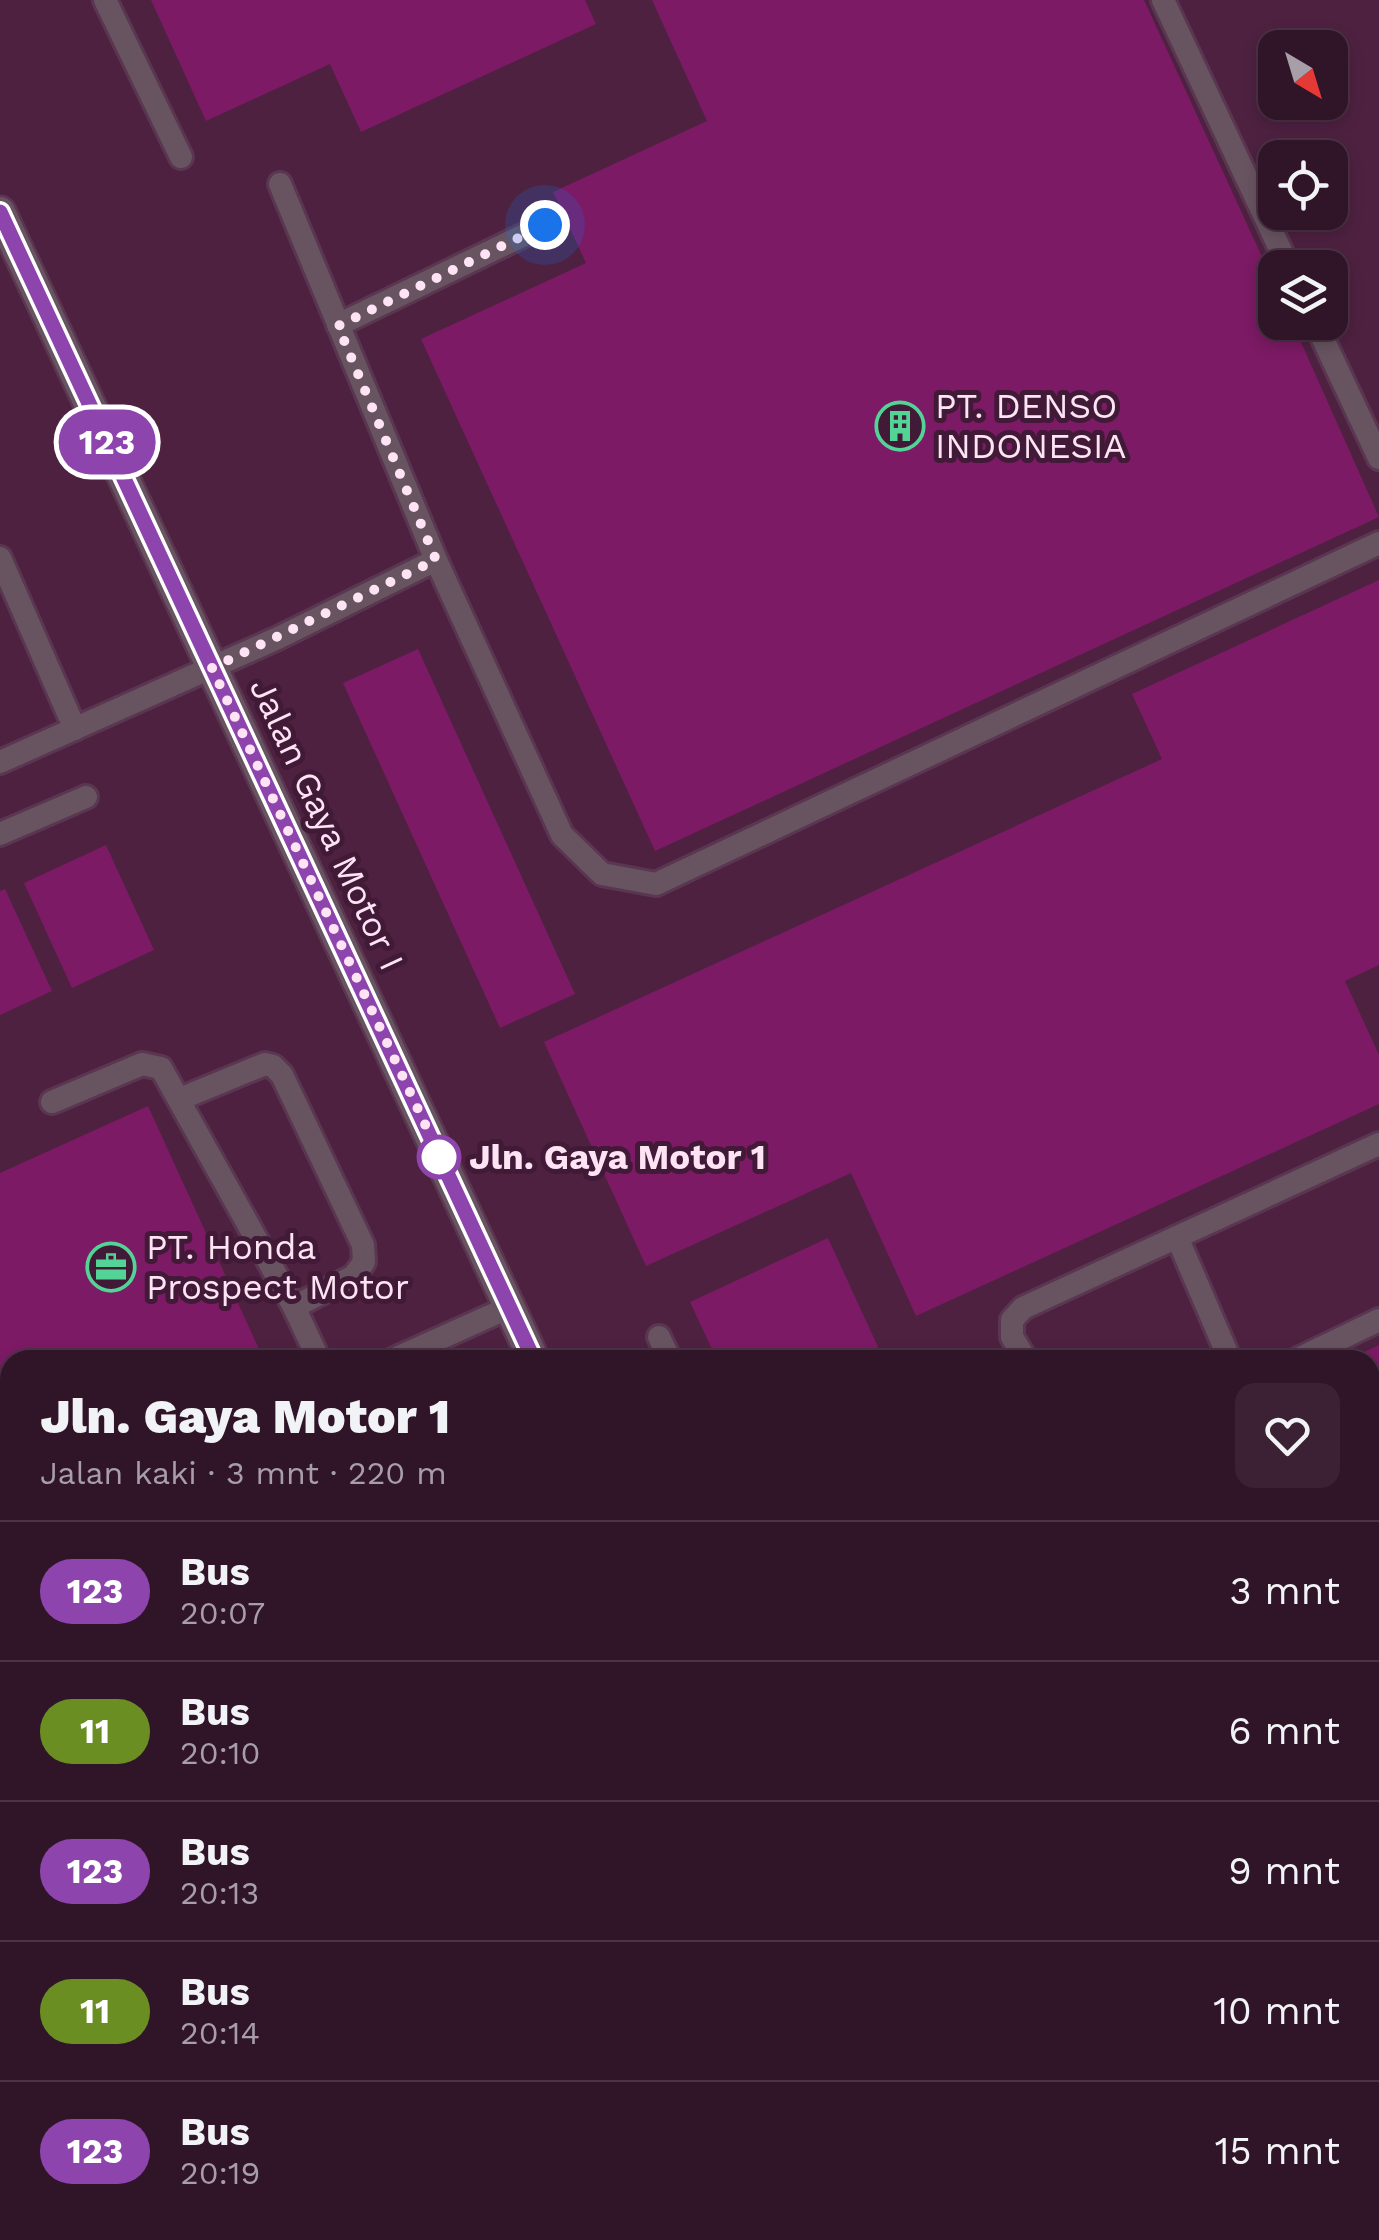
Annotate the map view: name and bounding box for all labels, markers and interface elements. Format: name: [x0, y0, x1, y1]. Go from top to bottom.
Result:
north arrow: [1258, 30, 1348, 120]
map controls: [1258, 30, 1348, 340]
button: locate: [1258, 140, 1348, 230]
your location: [520, 200, 570, 250]
button: layers: [1258, 250, 1348, 340]
place label: PT. DENSO INDONESIA: [935, 385, 1126, 467]
building icon: PT. DENSO INDONESIA: [874, 400, 926, 452]
line badge: 123: [49, 410, 164, 474]
text: 123: [79, 421, 135, 463]
street label: Jalan Gaya Motor I: [241, 671, 413, 977]
marker: Jln. Gaya Motor 1: [418, 1136, 460, 1178]
place label: Jln. Gaya Motor 1: [469, 1136, 766, 1178]
place label: PT. Honda Prospect Motor: [146, 1226, 409, 1308]
office icon: PT. Honda Prospect Motor: [85, 1241, 137, 1293]
button: heart: [1235, 1383, 1340, 1488]
text: Jln. Gaya Motor 1: [40, 1388, 450, 1445]
text: Jalan kaki · 3 mnt · 220 m: [40, 1454, 447, 1492]
text: Bus: [180, 1550, 250, 1594]
text: 3 mnt: [1229, 1569, 1340, 1613]
text: 123: [67, 1570, 123, 1612]
text: 20:07: [180, 1594, 265, 1632]
text: Bus: [180, 1690, 250, 1734]
text: 6 mnt: [1229, 1709, 1340, 1753]
text: 11: [80, 1710, 110, 1752]
text: 20:10: [180, 1734, 260, 1772]
text: Bus: [180, 1830, 250, 1874]
text: 9 mnt: [1228, 1849, 1340, 1893]
text: 123: [67, 1850, 123, 1892]
text: 20:13: [180, 1874, 259, 1912]
text: Bus: [180, 1970, 250, 2014]
text: 10 mnt: [1213, 1989, 1340, 2033]
text: 11: [80, 1990, 110, 2032]
text: 20:14: [180, 2014, 260, 2052]
text: Bus: [180, 2110, 250, 2154]
text: 15 mnt: [1215, 2129, 1340, 2173]
text: 123: [67, 2130, 123, 2172]
text: 20:19: [180, 2154, 260, 2192]

